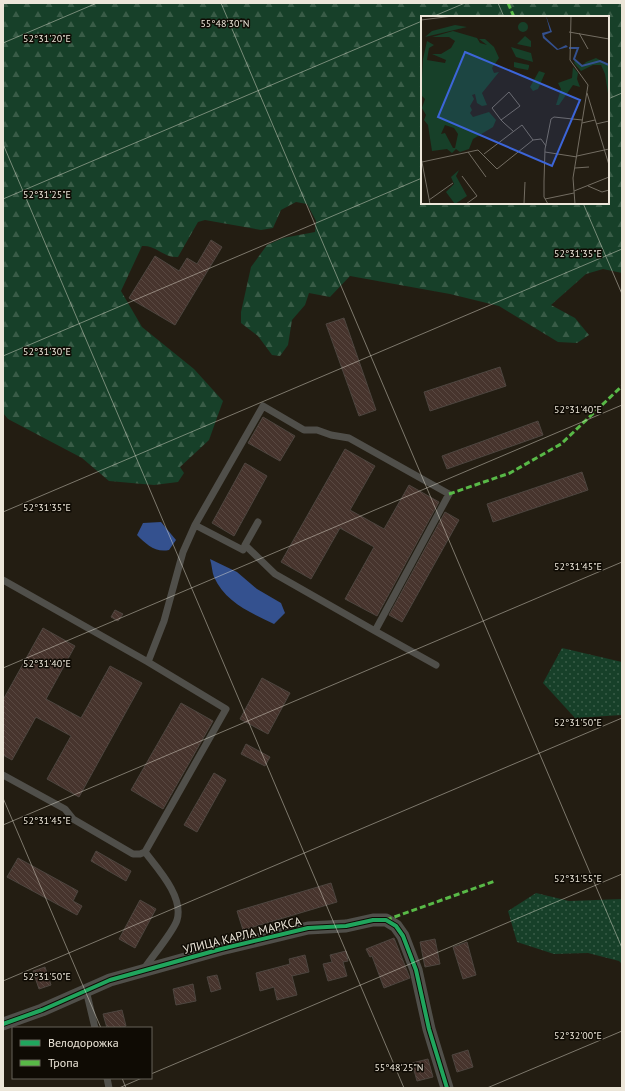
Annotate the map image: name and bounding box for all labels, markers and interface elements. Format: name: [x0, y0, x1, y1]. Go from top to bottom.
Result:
inset map: [421, 16, 609, 204]
text: 55°48'30"N: [200, 17, 250, 30]
text: 52°31'20"E: [23, 32, 71, 45]
text: 52°31'25"E: [23, 188, 71, 201]
text: 52°31'35"E: [554, 247, 602, 260]
text: 52°31'30"E: [23, 345, 71, 358]
text: 52°31'40"E: [554, 403, 602, 416]
text: 52°31'35"E: [23, 501, 71, 514]
text: 52°31'45"E: [554, 560, 602, 573]
text: 52°31'40"E: [23, 657, 71, 670]
text: 52°31'50"E: [554, 716, 602, 729]
text: 52°31'45"E: [23, 814, 71, 827]
text: 52°31'55"E: [554, 872, 602, 885]
street label: УЛИЦА КАРЛА МАРКСА: [181, 913, 303, 957]
text: 52°31'50"E: [23, 970, 71, 983]
legend: [12, 1027, 152, 1079]
text: 52°32'00"E: [554, 1029, 602, 1042]
text: Велодорожка: [48, 1035, 119, 1050]
text: Тропа: [48, 1055, 79, 1070]
text: 55°48'25"N: [374, 1061, 424, 1074]

